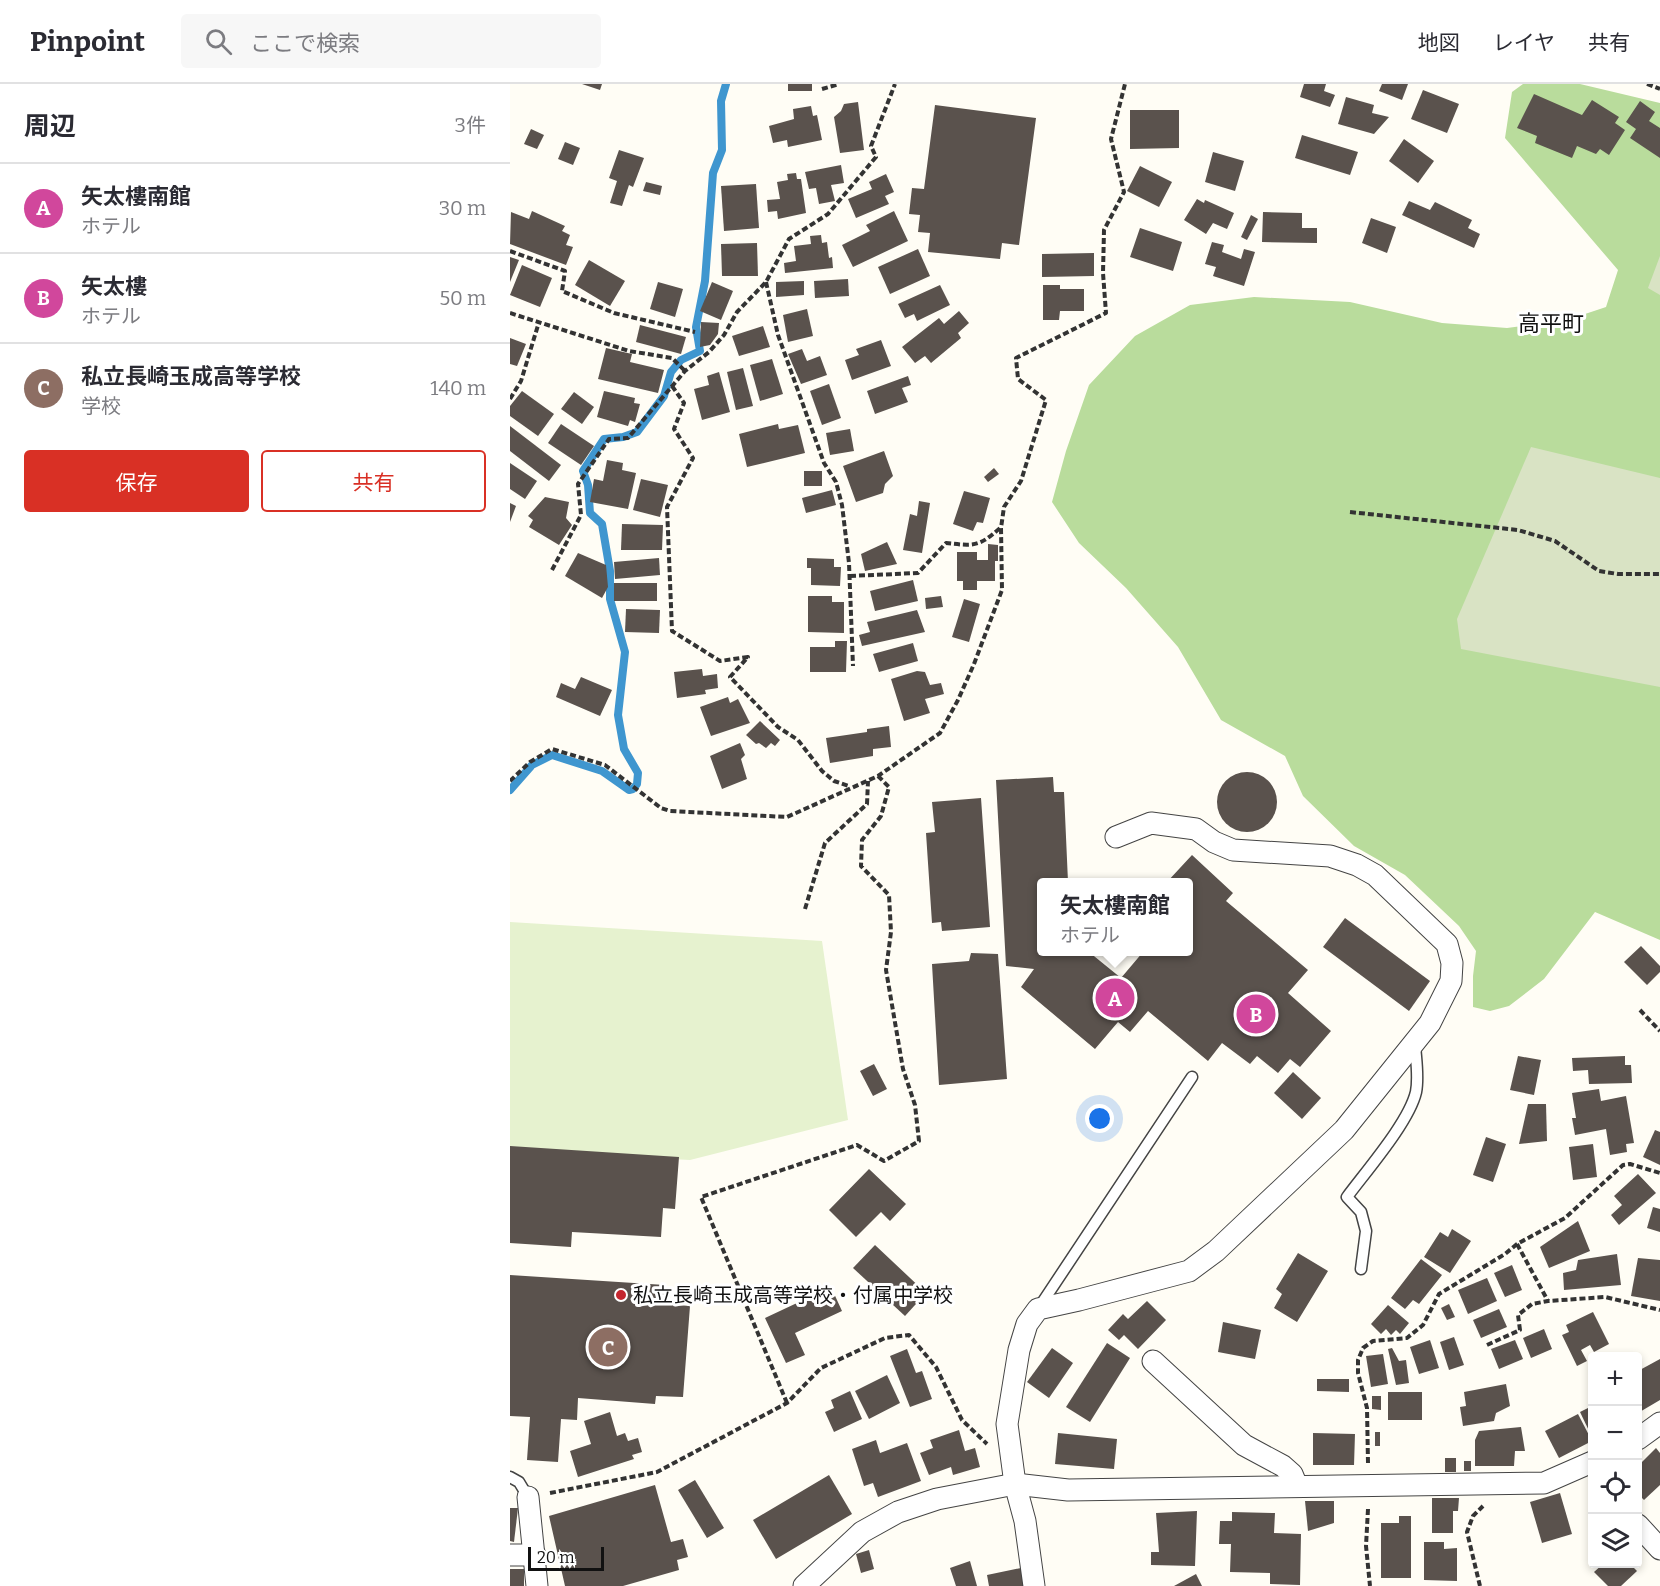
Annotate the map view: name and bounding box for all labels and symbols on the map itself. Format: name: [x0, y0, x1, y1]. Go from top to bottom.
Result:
district label: 高平町: [1518, 310, 1584, 337]
pin: A: [1096, 976, 1134, 1020]
pin: B: [1236, 992, 1276, 1036]
your location: [1085, 1104, 1114, 1133]
place label: 私立長崎玉成高等学校・付属中学校: [633, 1283, 953, 1307]
marker: 私立長崎玉成高等学校・付属中学校: [614, 1288, 628, 1302]
pin: C: [588, 1324, 628, 1370]
scale bar: [528, 1544, 604, 1572]

